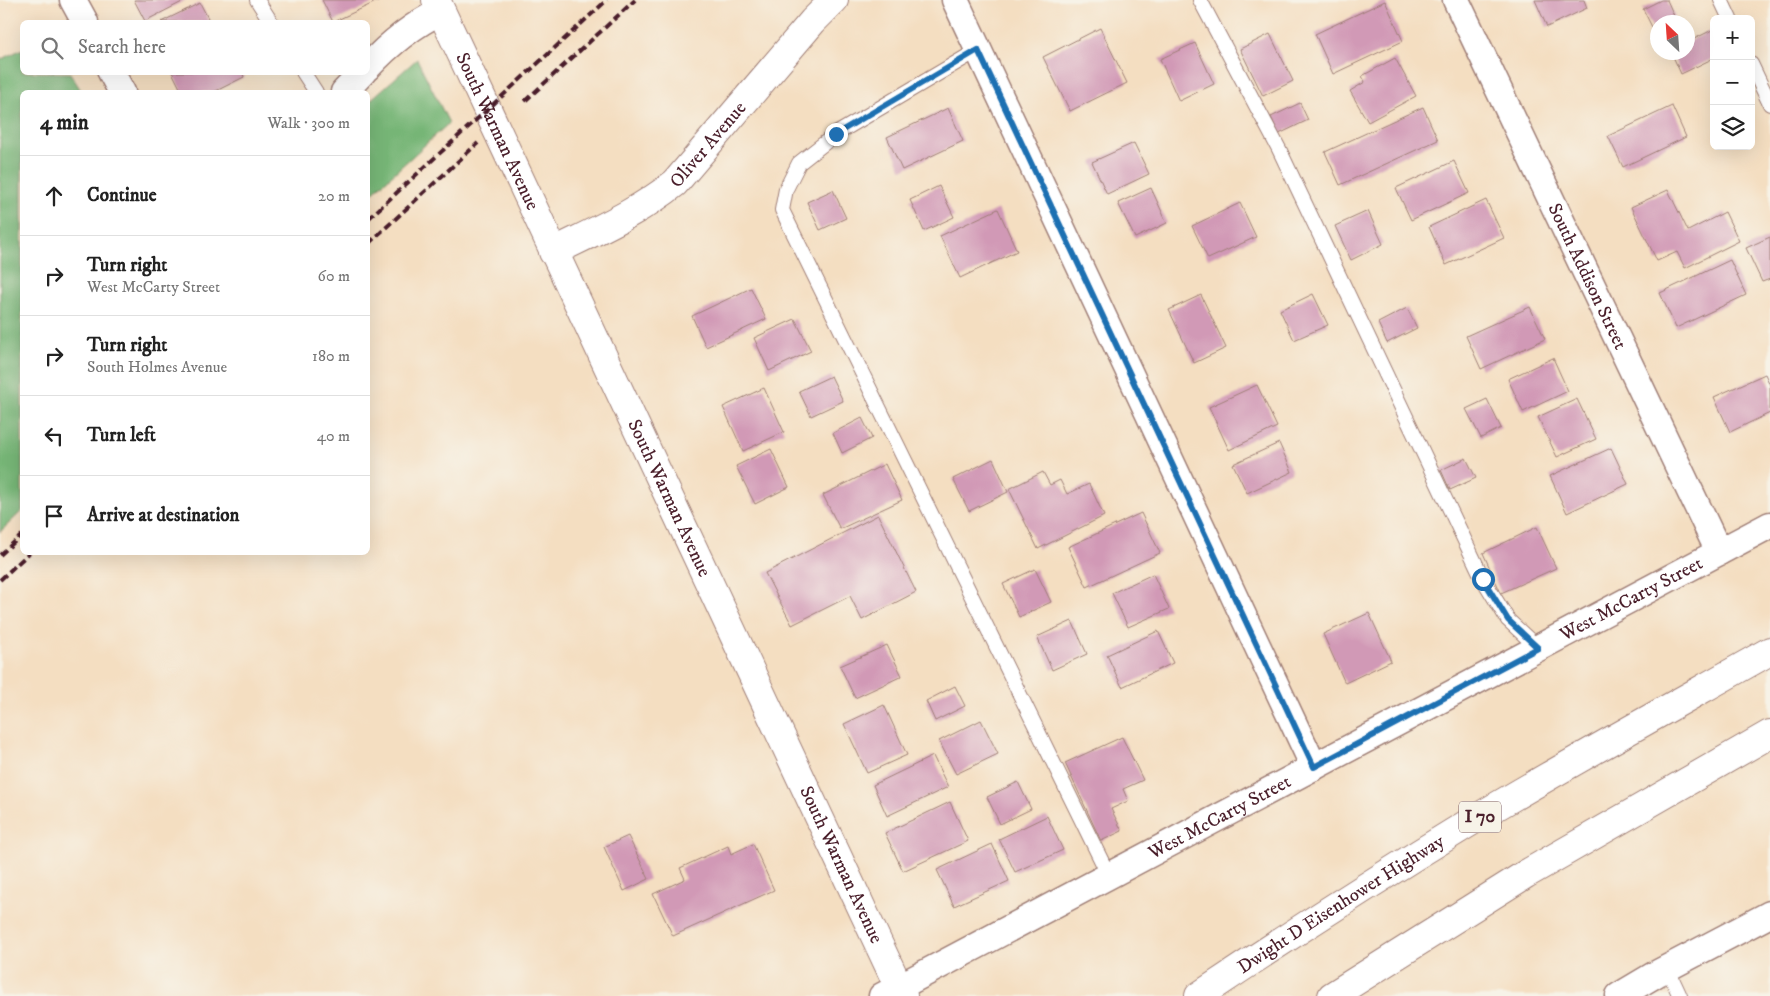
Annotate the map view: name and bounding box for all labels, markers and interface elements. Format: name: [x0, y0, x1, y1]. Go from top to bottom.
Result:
north arrow: [1650, 15, 1695, 60]
map controls: [1710, 15, 1755, 150]
button: +: [1710, 15, 1755, 60]
search box: [20, 20, 370, 75]
icon: search: [38, 34, 66, 62]
text: Search here: [78, 36, 166, 59]
street label: South Warman Avenue: [451, 49, 544, 214]
button: −: [1710, 60, 1755, 105]
street label: Oliver Avenue: [665, 97, 751, 192]
button: layers: [1710, 105, 1755, 150]
text: 4 min: [40, 110, 89, 136]
text: Walk · 300 m: [267, 113, 350, 133]
route end: [825, 123, 848, 146]
icon: ahead: [40, 182, 68, 210]
text: Continue: [87, 184, 157, 207]
text: 20 m: [318, 186, 350, 206]
street label: South Addison Street: [1543, 199, 1632, 353]
text: Turn right: [87, 254, 167, 277]
icon: right: [40, 262, 68, 290]
text: 60 m: [318, 266, 350, 286]
text: West McCarty Street: [87, 277, 220, 297]
text: Turn right: [87, 334, 167, 357]
icon: right: [40, 342, 68, 370]
text: 180 m: [312, 346, 350, 366]
text: South Holmes Avenue: [87, 357, 227, 377]
street label: South Warman Avenue: [623, 416, 716, 580]
icon: left: [40, 422, 68, 450]
text: Turn left: [87, 424, 156, 447]
text: 40 m: [317, 426, 350, 446]
icon: arrive: [40, 502, 68, 530]
text: Arrive at destination: [87, 504, 239, 527]
street label: West McCarty Street: [1555, 551, 1706, 646]
route start: [1472, 568, 1495, 591]
street label: West McCarty Street: [1143, 770, 1295, 865]
street label: South Warman Avenue: [795, 782, 888, 947]
road number: I 70: [1459, 802, 1501, 832]
street label: Dwight D Eisenhower Highway: [1233, 829, 1449, 979]

